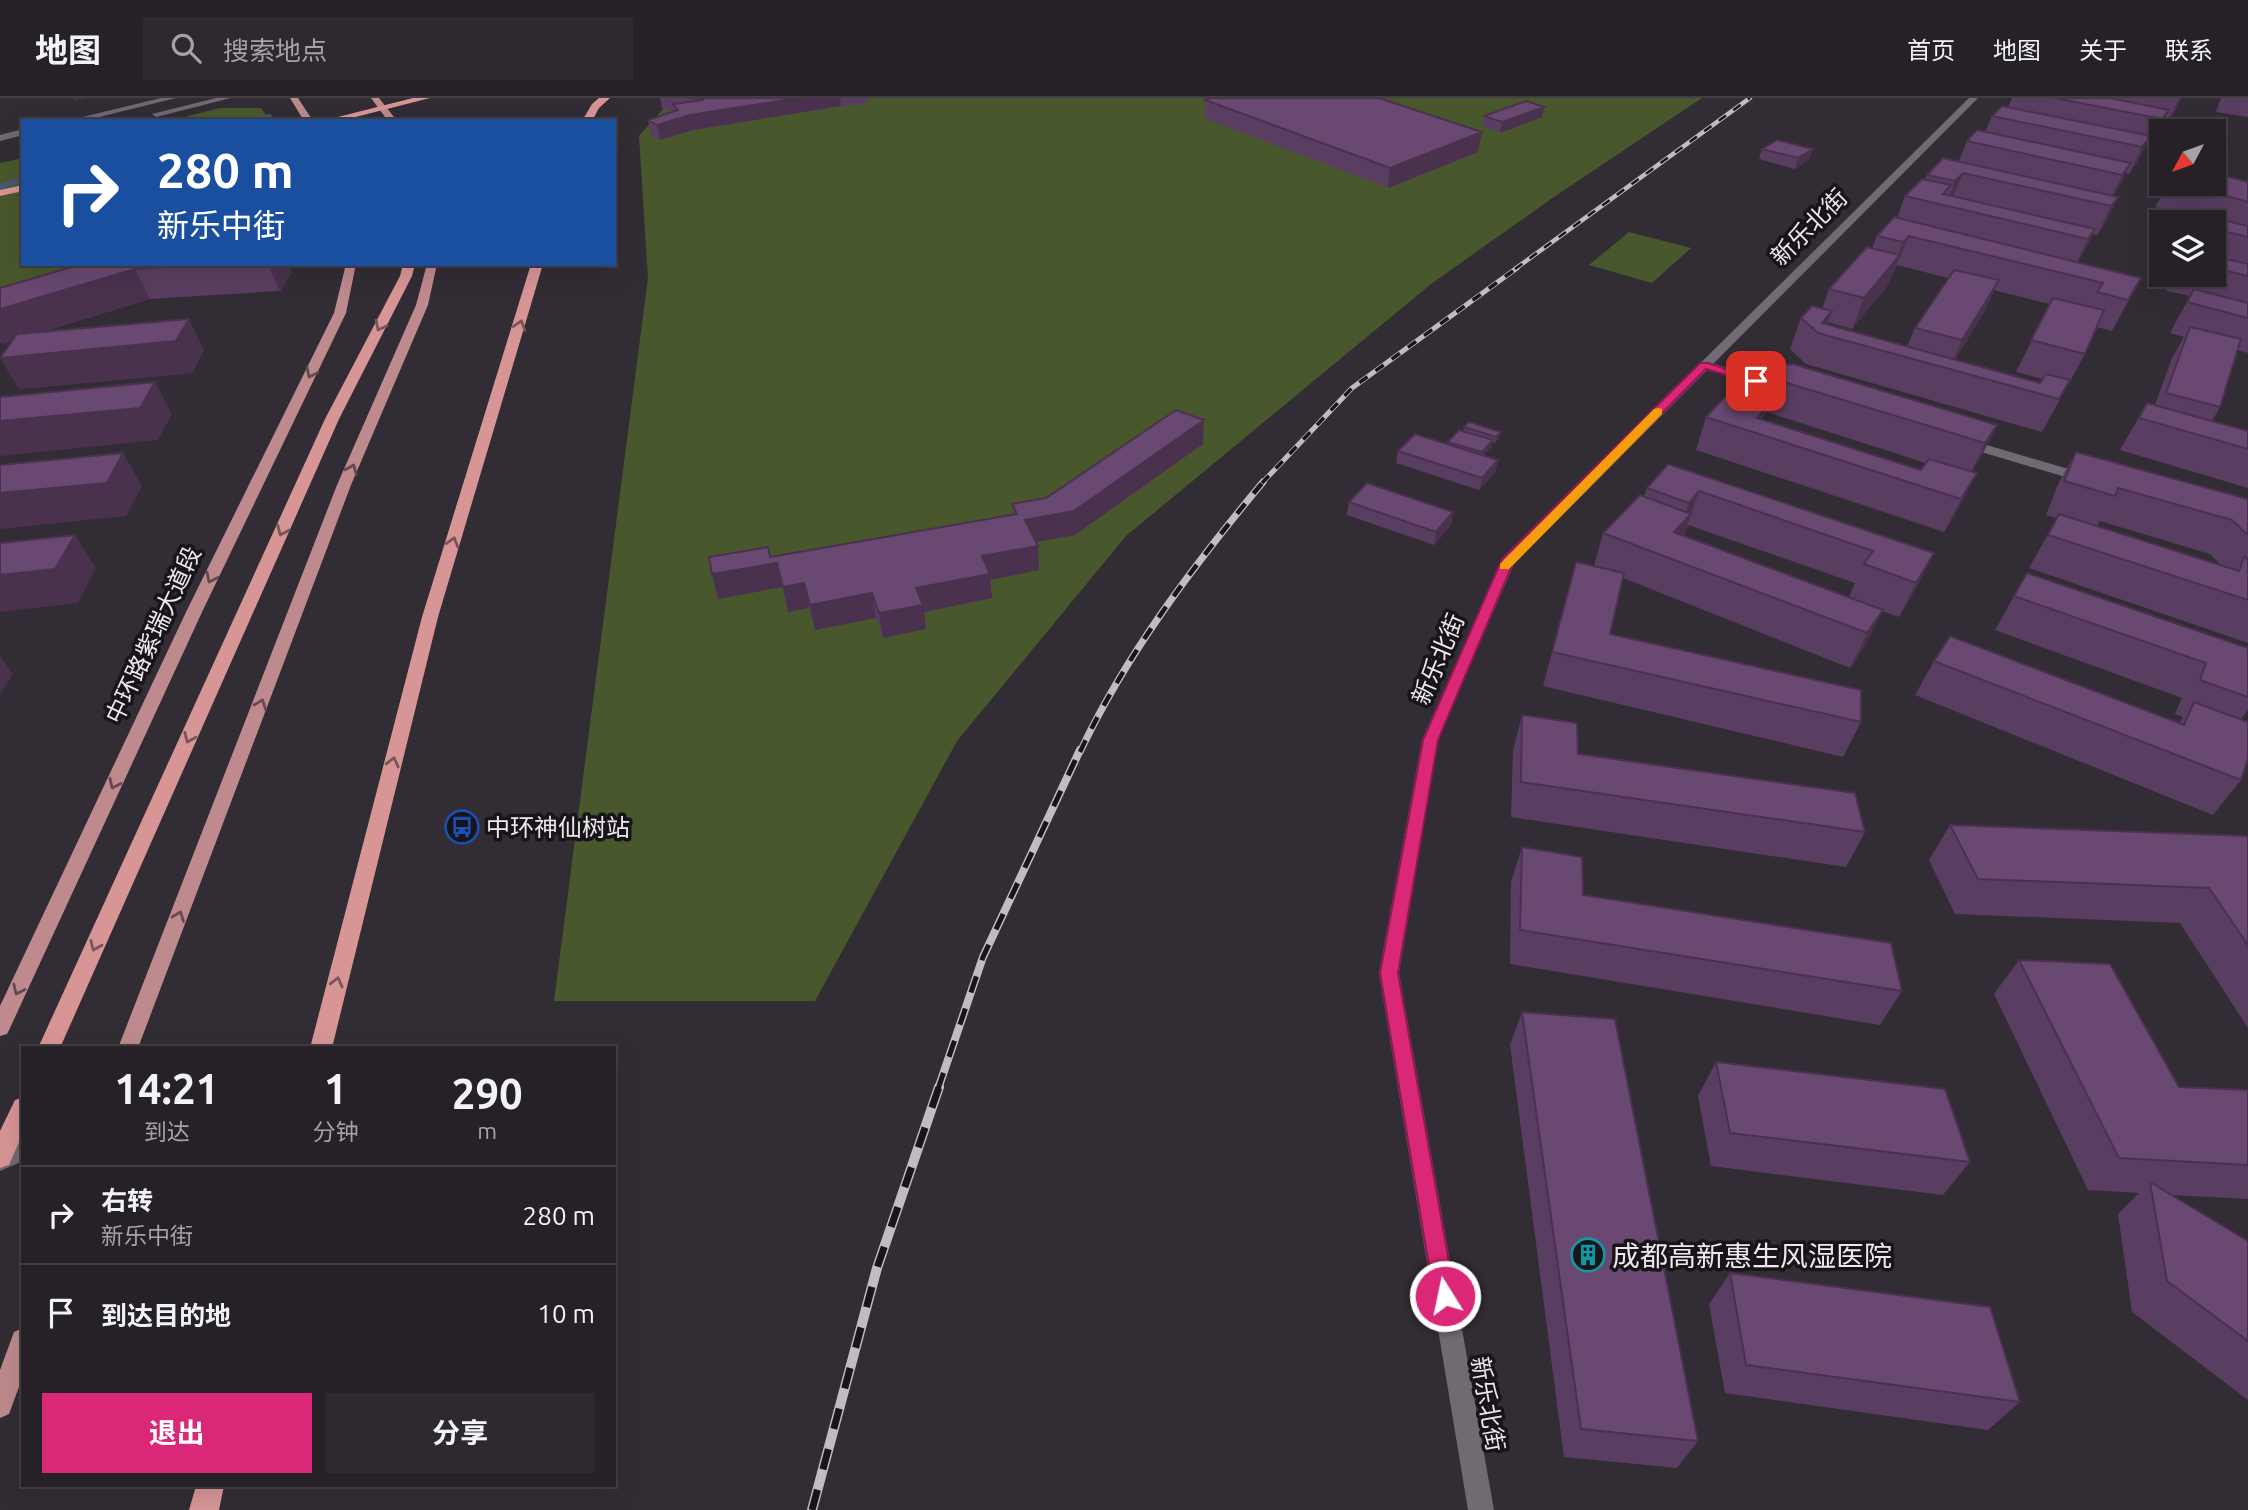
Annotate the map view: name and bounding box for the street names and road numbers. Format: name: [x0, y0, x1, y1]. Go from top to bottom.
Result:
street label: 新乐北街: [1766, 184, 1852, 270]
street label: 中环路紫瑞大道段: [100, 542, 206, 728]
street label: 新乐北街: [1407, 610, 1469, 708]
street label: 新乐北街: [1466, 1354, 1510, 1454]

